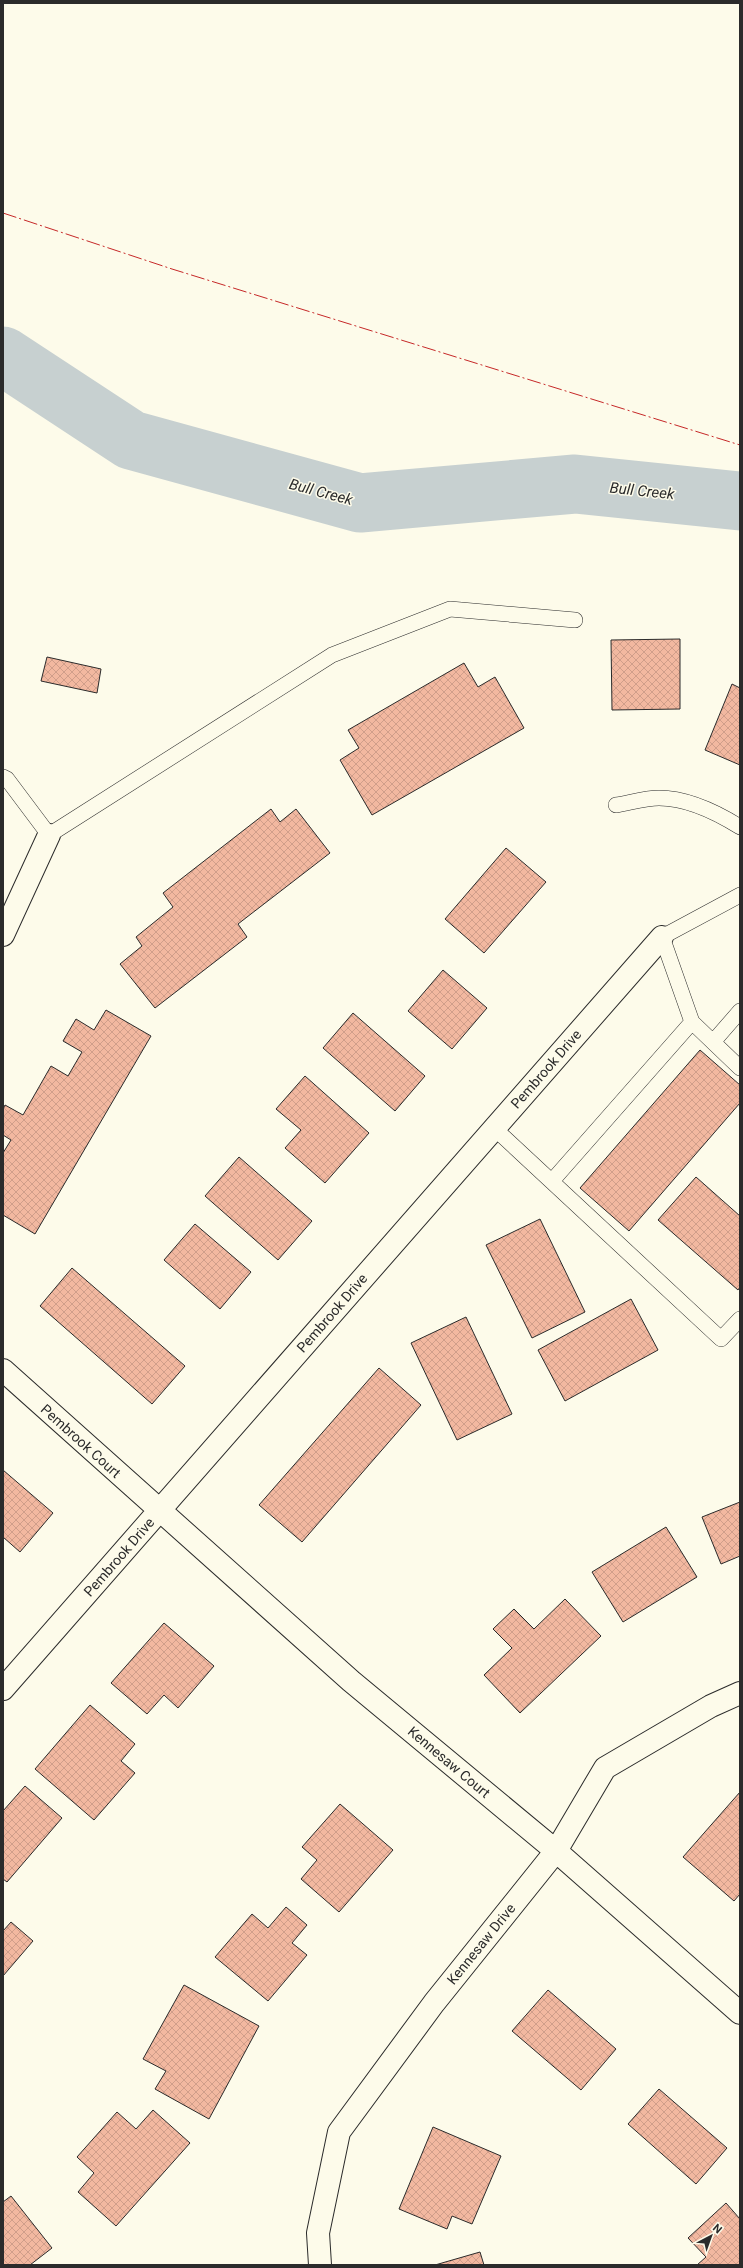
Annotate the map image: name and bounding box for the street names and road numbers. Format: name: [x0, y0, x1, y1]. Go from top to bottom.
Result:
street label: Pembrook Drive: [508, 1026, 584, 1112]
street label: Pembrook Drive: [294, 1270, 370, 1356]
street label: Pembrook Court: [38, 1401, 125, 1481]
street label: Pembrook Drive: [81, 1514, 157, 1600]
street label: Kennesaw Court: [405, 1723, 494, 1801]
street label: Kennesaw Drive: [444, 1900, 518, 1988]

